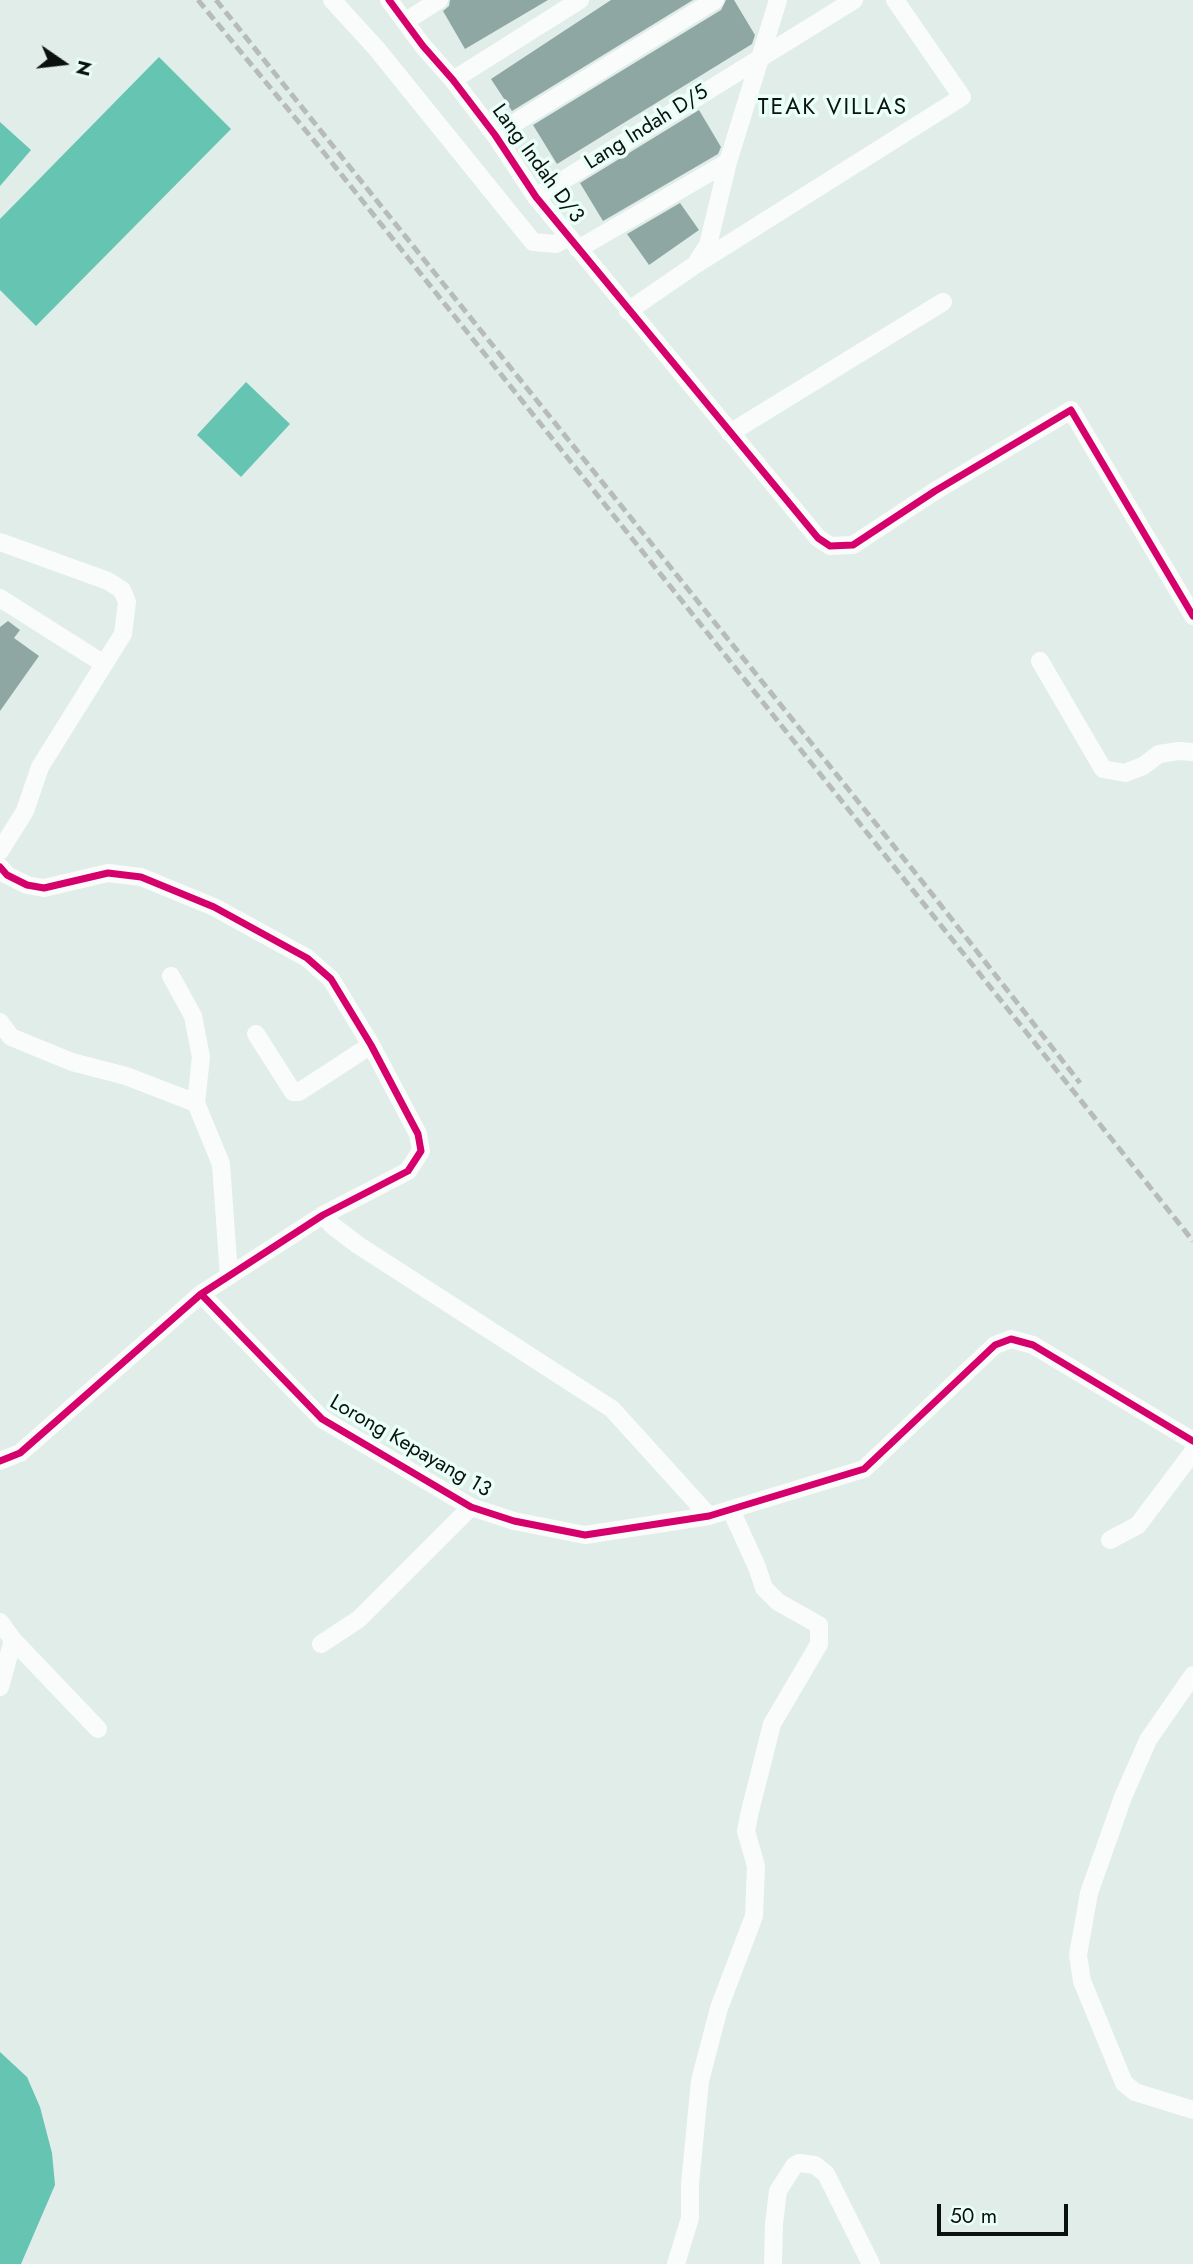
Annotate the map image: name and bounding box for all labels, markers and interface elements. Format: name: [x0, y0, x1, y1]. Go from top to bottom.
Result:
north arrow: [28, 28, 98, 98]
text: N: [69, 58, 99, 79]
street label: Lang Indah D/5: [581, 80, 713, 176]
district label: TEAK VILLAS: [759, 94, 907, 122]
street label: Lang Indah D/3: [486, 100, 588, 228]
street label: Lorong Kepayang 13: [325, 1391, 495, 1503]
scale bar: [941, 2190, 1072, 2234]
text: 50 m: [950, 2201, 997, 2231]

